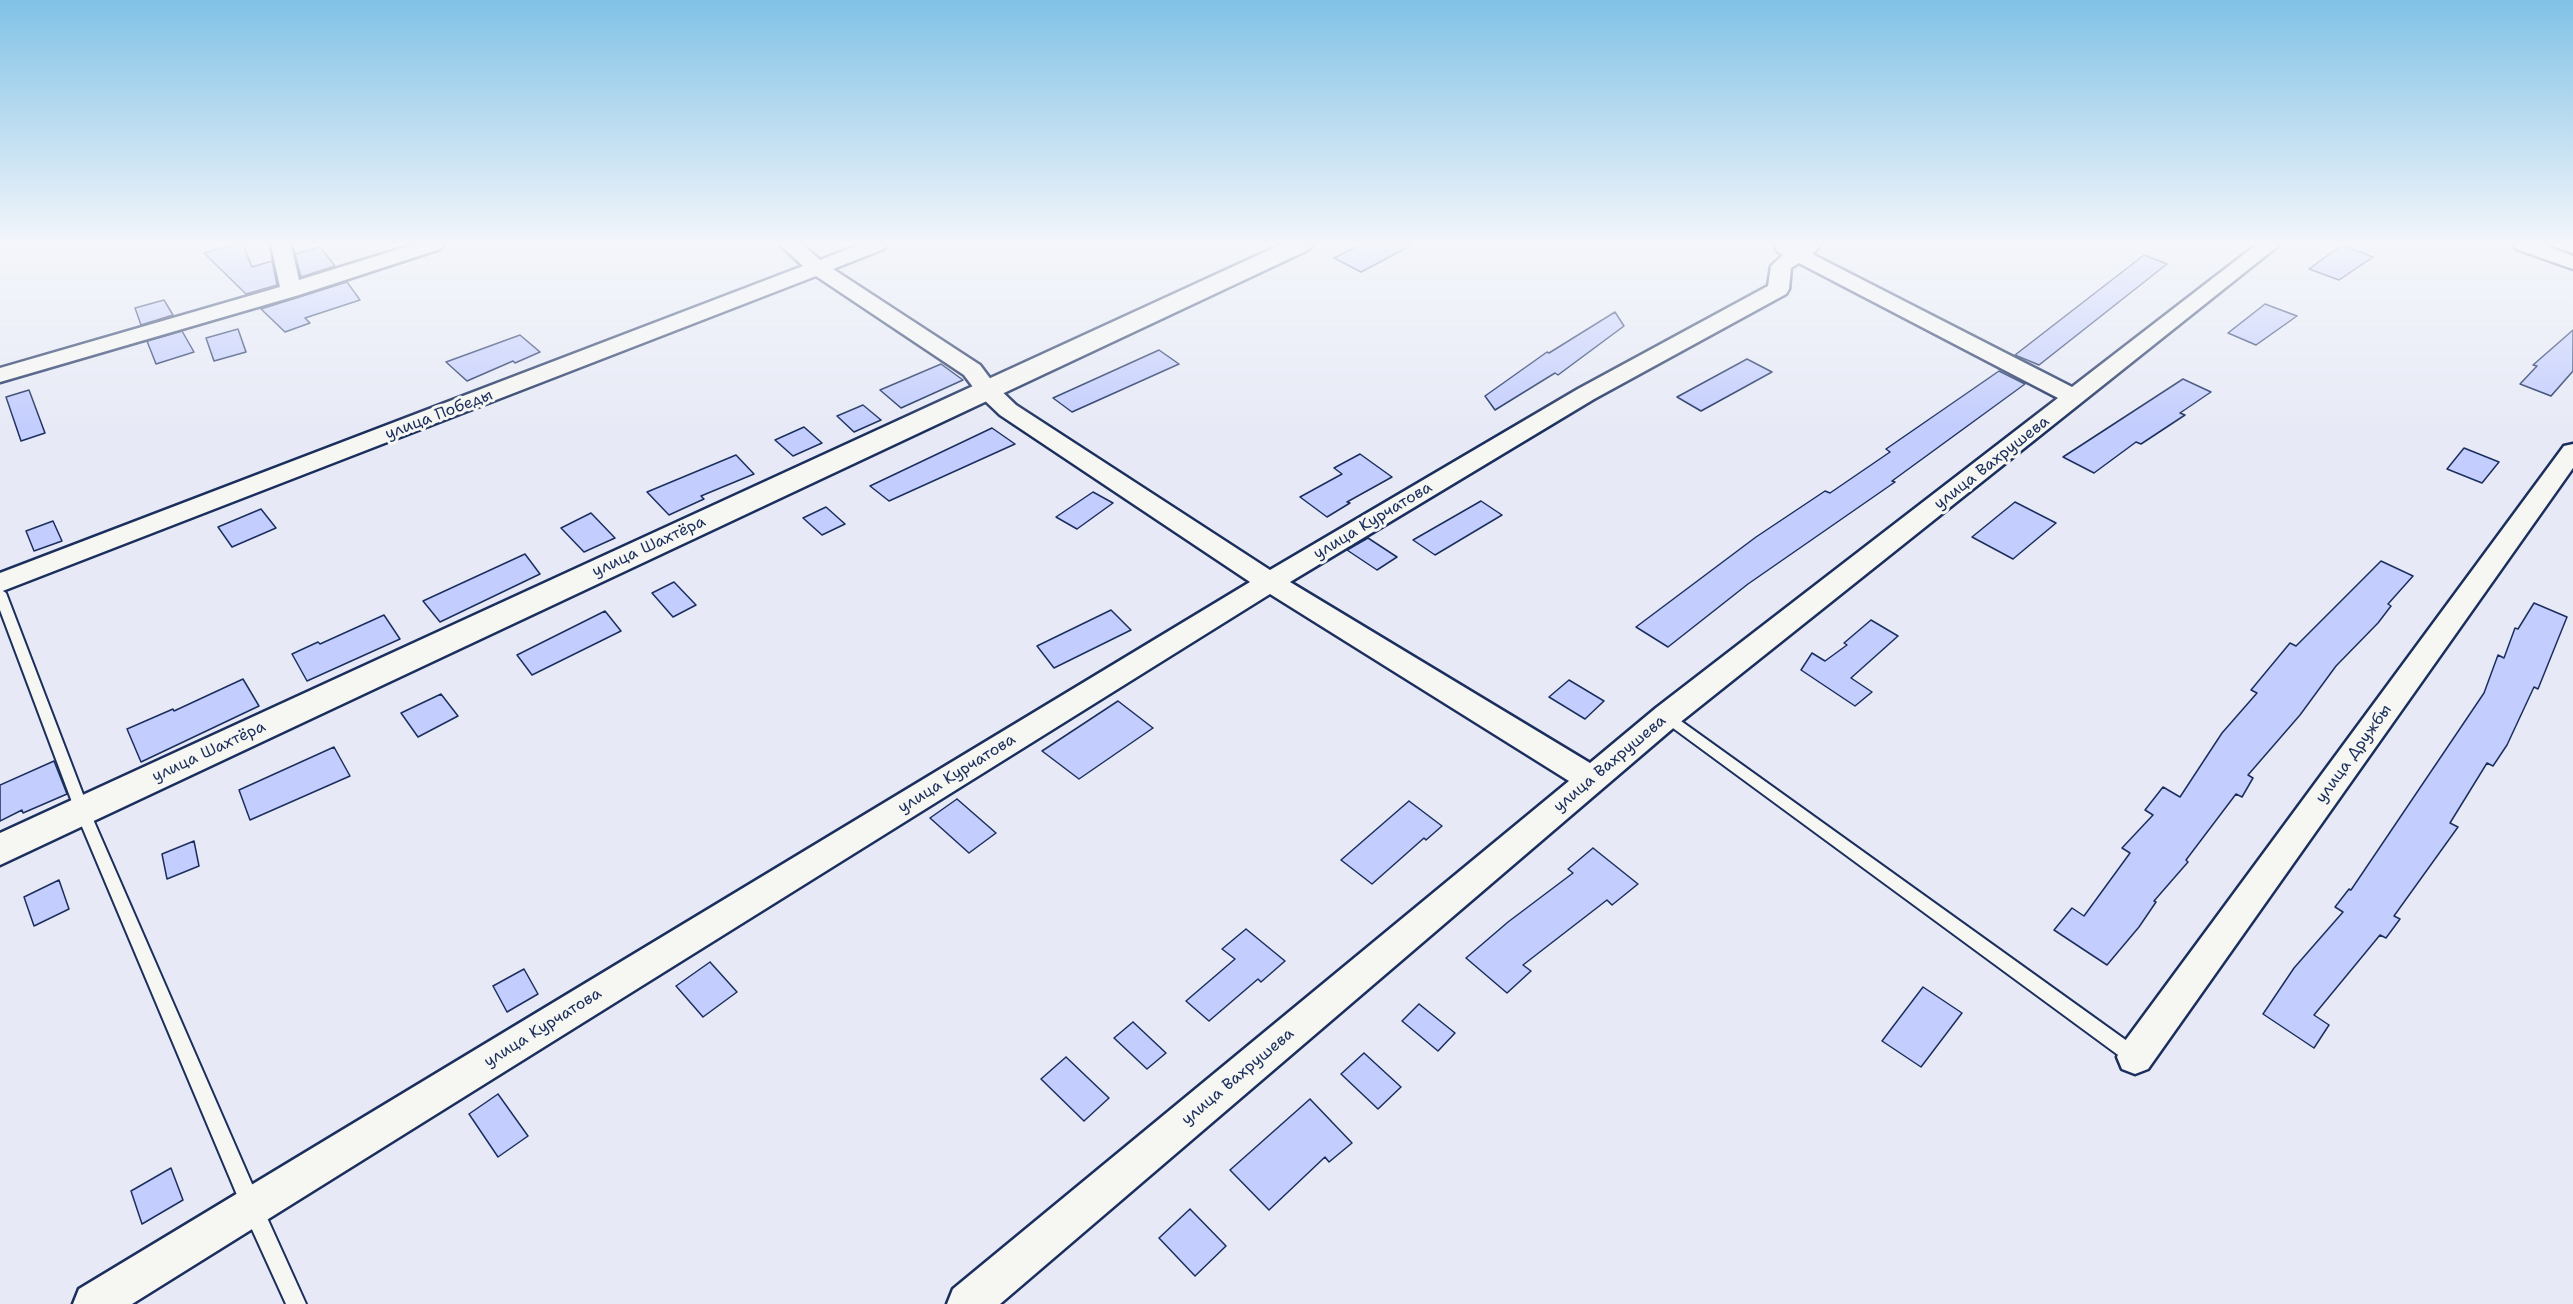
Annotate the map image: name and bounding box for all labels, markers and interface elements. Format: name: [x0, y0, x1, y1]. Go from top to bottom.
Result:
street label: улица Победы: [382, 386, 496, 444]
street label: улица Вахрушева: [1930, 412, 2054, 514]
street label: улица Курчатова: [1310, 478, 1436, 564]
street label: улица Шахтёра: [589, 512, 709, 582]
street label: улица Дружбы: [2312, 701, 2396, 807]
street label: улица Вахрушева: [1550, 711, 1670, 817]
street label: улица Шахтёра: [149, 717, 269, 787]
street label: улица Курчатова: [895, 730, 1019, 818]
street label: улица Курчатова: [481, 984, 605, 1072]
street label: улица Вахрушева: [1178, 1024, 1298, 1130]

